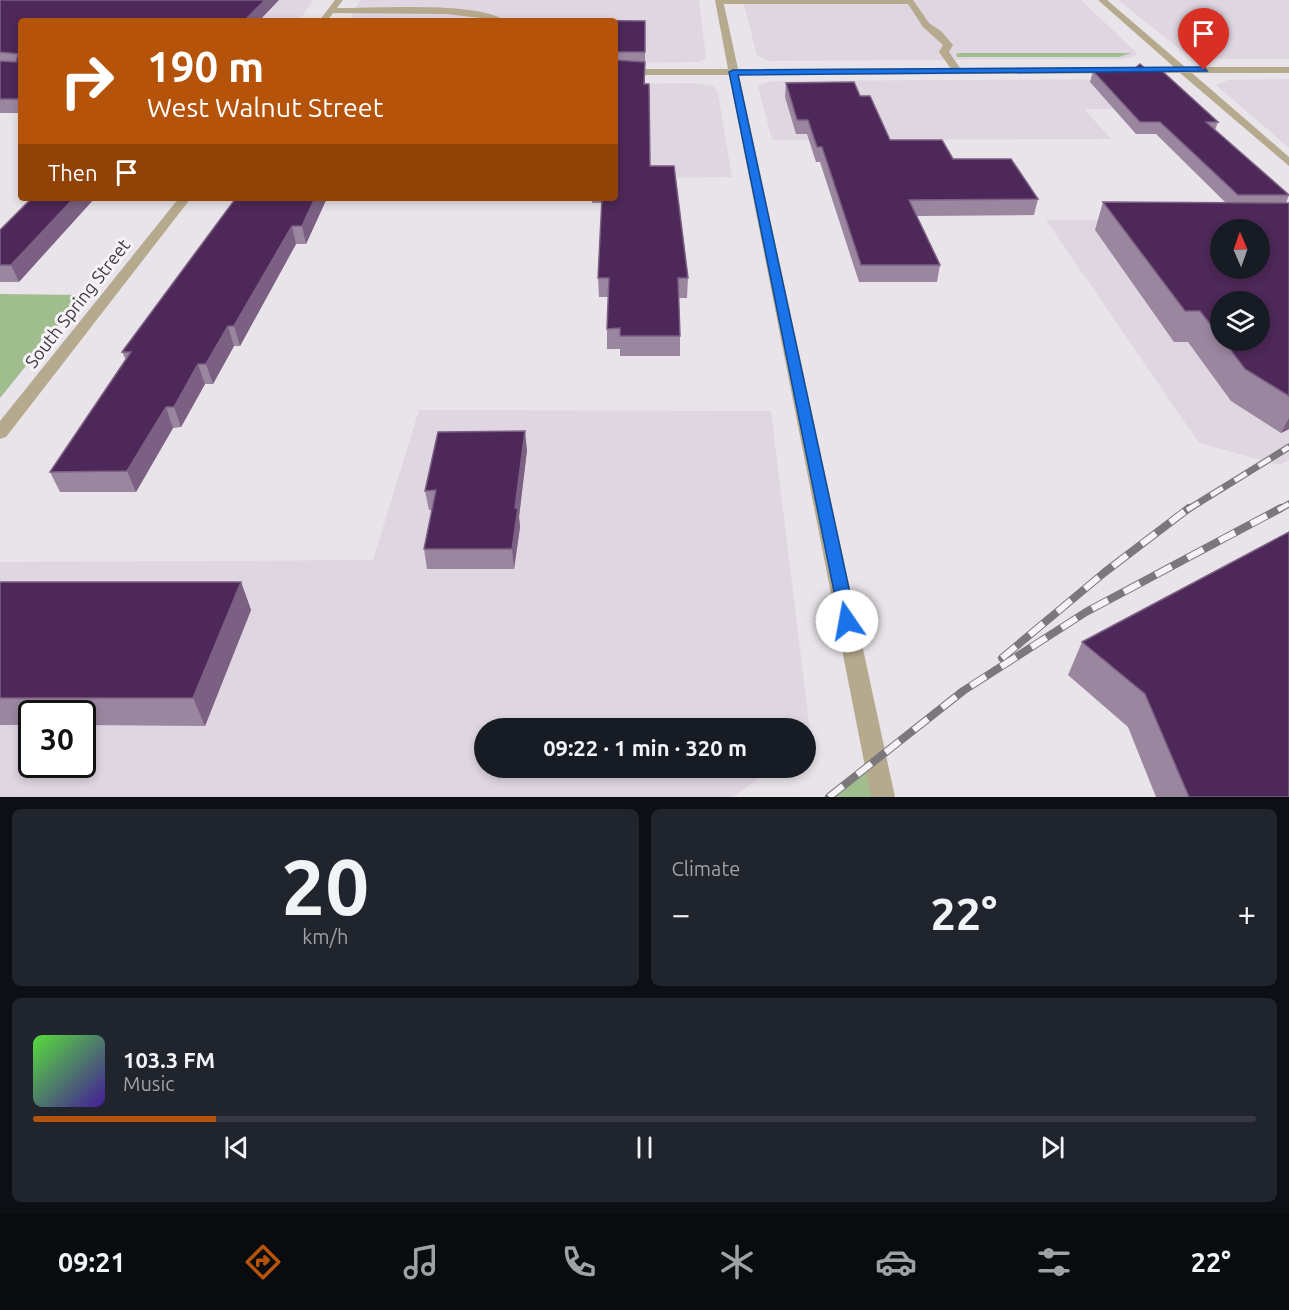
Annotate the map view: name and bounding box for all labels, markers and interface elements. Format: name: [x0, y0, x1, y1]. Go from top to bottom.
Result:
pin: [1178, 8, 1229, 70]
icon: arrive: [1187, 17, 1220, 50]
icon: right: [48, 42, 126, 120]
text: 190 m: [147, 43, 264, 90]
text: West Walnut Street: [147, 92, 383, 122]
icon: arrive: [110, 156, 143, 189]
text: Then: [48, 160, 98, 185]
north arrow: [1210, 219, 1270, 279]
map controls: [1210, 219, 1270, 351]
street label: South Spring Street: [21, 235, 133, 371]
button: layers: [1210, 291, 1270, 351]
position arrow: [815, 589, 879, 653]
speed limit sign: 30: [18, 700, 96, 778]
text: 09:22 · 1 min · 320 m: [543, 735, 747, 760]
text: 20: [281, 842, 369, 930]
text: Climate: [672, 857, 740, 880]
text: 22°: [930, 888, 997, 939]
text: −: [672, 895, 690, 932]
text: +: [1237, 895, 1256, 932]
text: km/h: [302, 925, 348, 948]
text: 103.3 FM: [123, 1047, 215, 1072]
text: Music: [123, 1072, 175, 1095]
icon: previous: [220, 1131, 253, 1164]
icon: pause: [628, 1131, 661, 1164]
icon: next: [1036, 1131, 1069, 1164]
icon: directions: [242, 1241, 284, 1283]
icon: music: [400, 1241, 442, 1283]
icon: phone: [558, 1241, 600, 1283]
icon: climate: [716, 1241, 758, 1283]
icon: car: [875, 1241, 917, 1283]
icon: filters: [1033, 1241, 1075, 1283]
text: 09:21: [58, 1247, 126, 1277]
text: 22°: [1191, 1247, 1231, 1277]

